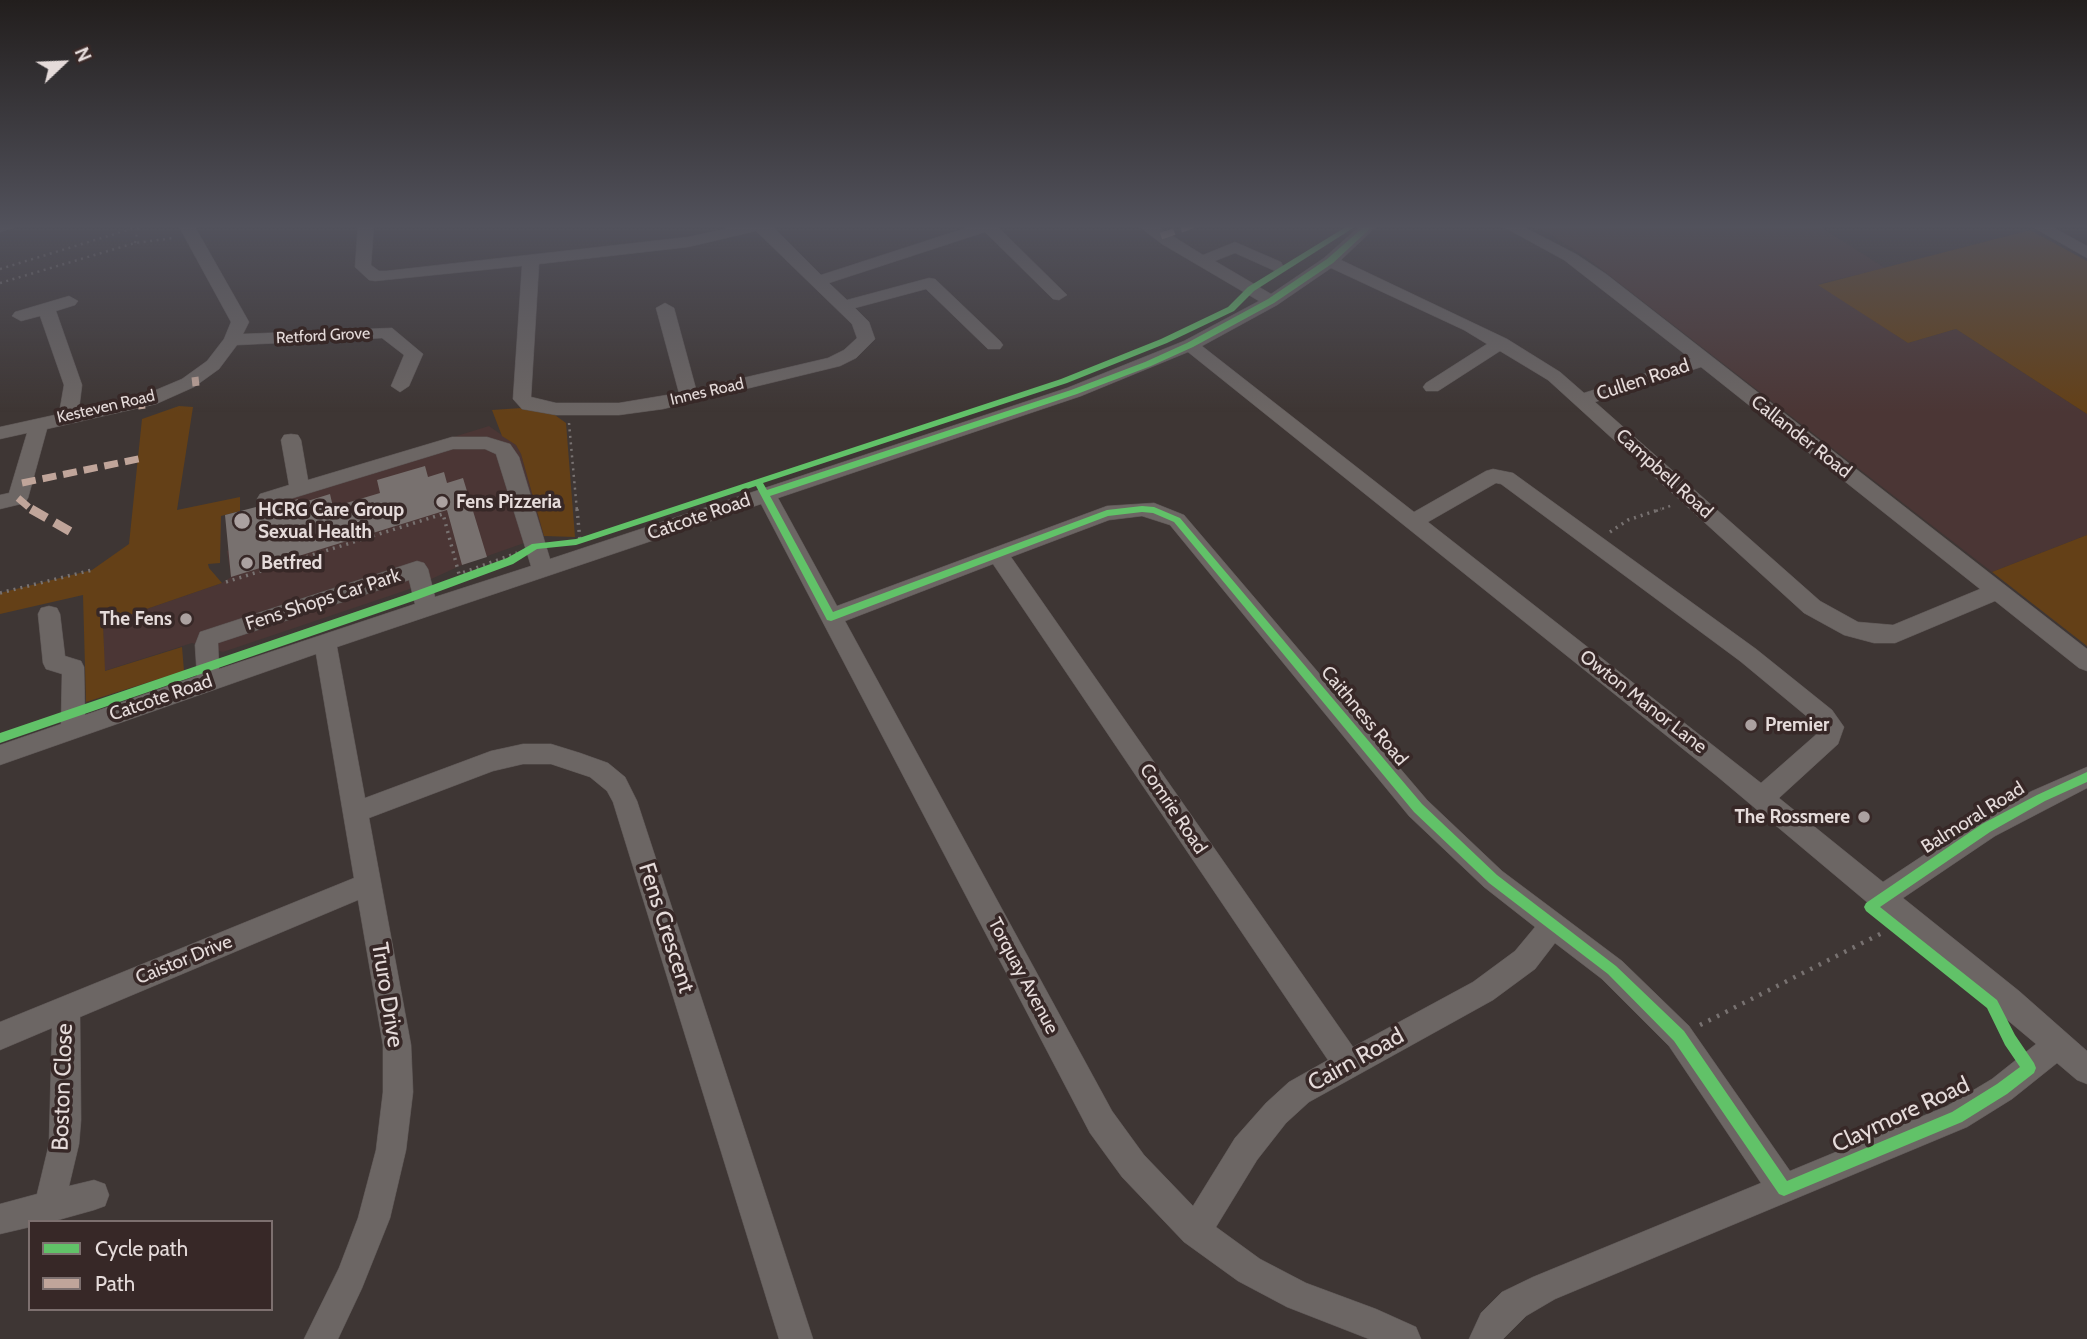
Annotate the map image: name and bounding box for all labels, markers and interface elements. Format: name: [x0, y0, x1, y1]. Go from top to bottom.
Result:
north arrow: [28, 28, 98, 98]
text: N: [70, 44, 96, 65]
street label: Retford Grove: [275, 324, 371, 348]
street label: Cullen Road: [1594, 354, 1692, 406]
street label: Innes Road: [668, 374, 746, 410]
street label: Kesteven Road: [55, 386, 157, 428]
street label: Callander Road: [1746, 391, 1856, 483]
street label: Campbell Road: [1611, 424, 1717, 524]
street label: Catcote Road: [645, 489, 753, 545]
place label: Fens Pizzeria: [456, 491, 562, 513]
marker: Fens Pizzeria: [434, 494, 450, 510]
place label: HCRG Care Group Sexual Health: [258, 499, 404, 543]
marker: HCRG Care Group Sexual Health: [232, 511, 252, 531]
place label: Betfred: [261, 552, 322, 574]
marker: Betfred: [239, 555, 255, 571]
street label: Fens Shops Car Park: [243, 564, 403, 636]
place label: The Fens: [99, 608, 172, 630]
marker: The Fens: [178, 611, 194, 627]
street label: Owton Manor Lane: [1575, 645, 1711, 759]
street label: Caithness Road: [1316, 662, 1412, 770]
street label: Catcote Road: [107, 670, 215, 726]
place label: Premier: [1765, 714, 1829, 736]
marker: Premier: [1743, 717, 1759, 733]
street label: Comrie Road: [1135, 760, 1211, 858]
street label: Balmoral Road: [1917, 777, 2029, 859]
place label: The Rossmere: [1734, 806, 1850, 828]
marker: The Rossmere: [1856, 809, 1872, 825]
street label: Fens Crescent: [632, 859, 700, 997]
street label: Torquay Avenue: [983, 914, 1063, 1038]
street label: Caistor Drive: [132, 930, 236, 990]
street label: Truro Drive: [365, 941, 409, 1049]
street label: Cairn Road: [1303, 1022, 1409, 1098]
street label: Boston Close: [47, 1023, 79, 1151]
street label: Claymore Road: [1828, 1071, 1974, 1159]
legend: [28, 1220, 273, 1311]
text: Cycle path: [95, 1236, 188, 1261]
text: Path: [95, 1271, 135, 1296]

